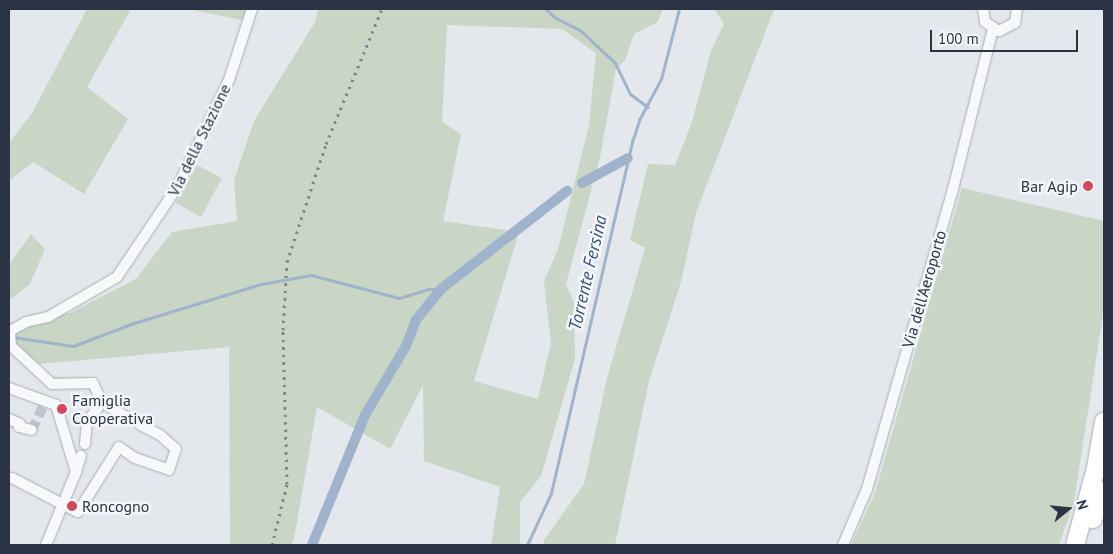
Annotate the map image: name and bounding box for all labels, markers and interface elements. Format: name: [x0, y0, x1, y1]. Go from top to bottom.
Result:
scale bar: [933, 20, 1080, 52]
text: 100 m: [938, 29, 979, 48]
street label: Via della Stazione: [163, 81, 235, 199]
place label: Bar Agip: [1020, 176, 1078, 196]
marker: Bar Agip: [1082, 180, 1094, 192]
water label: Torrente Fersina: [564, 213, 612, 333]
street label: Via dell'Aeroporto: [898, 228, 950, 350]
place label: Famiglia Cooperativa: [72, 390, 153, 428]
marker: Famiglia Cooperativa: [56, 403, 68, 415]
north arrow: [1043, 484, 1093, 534]
place label: Roncogno: [82, 496, 149, 516]
text: N: [1072, 498, 1092, 512]
marker: Roncogno: [66, 500, 78, 512]

